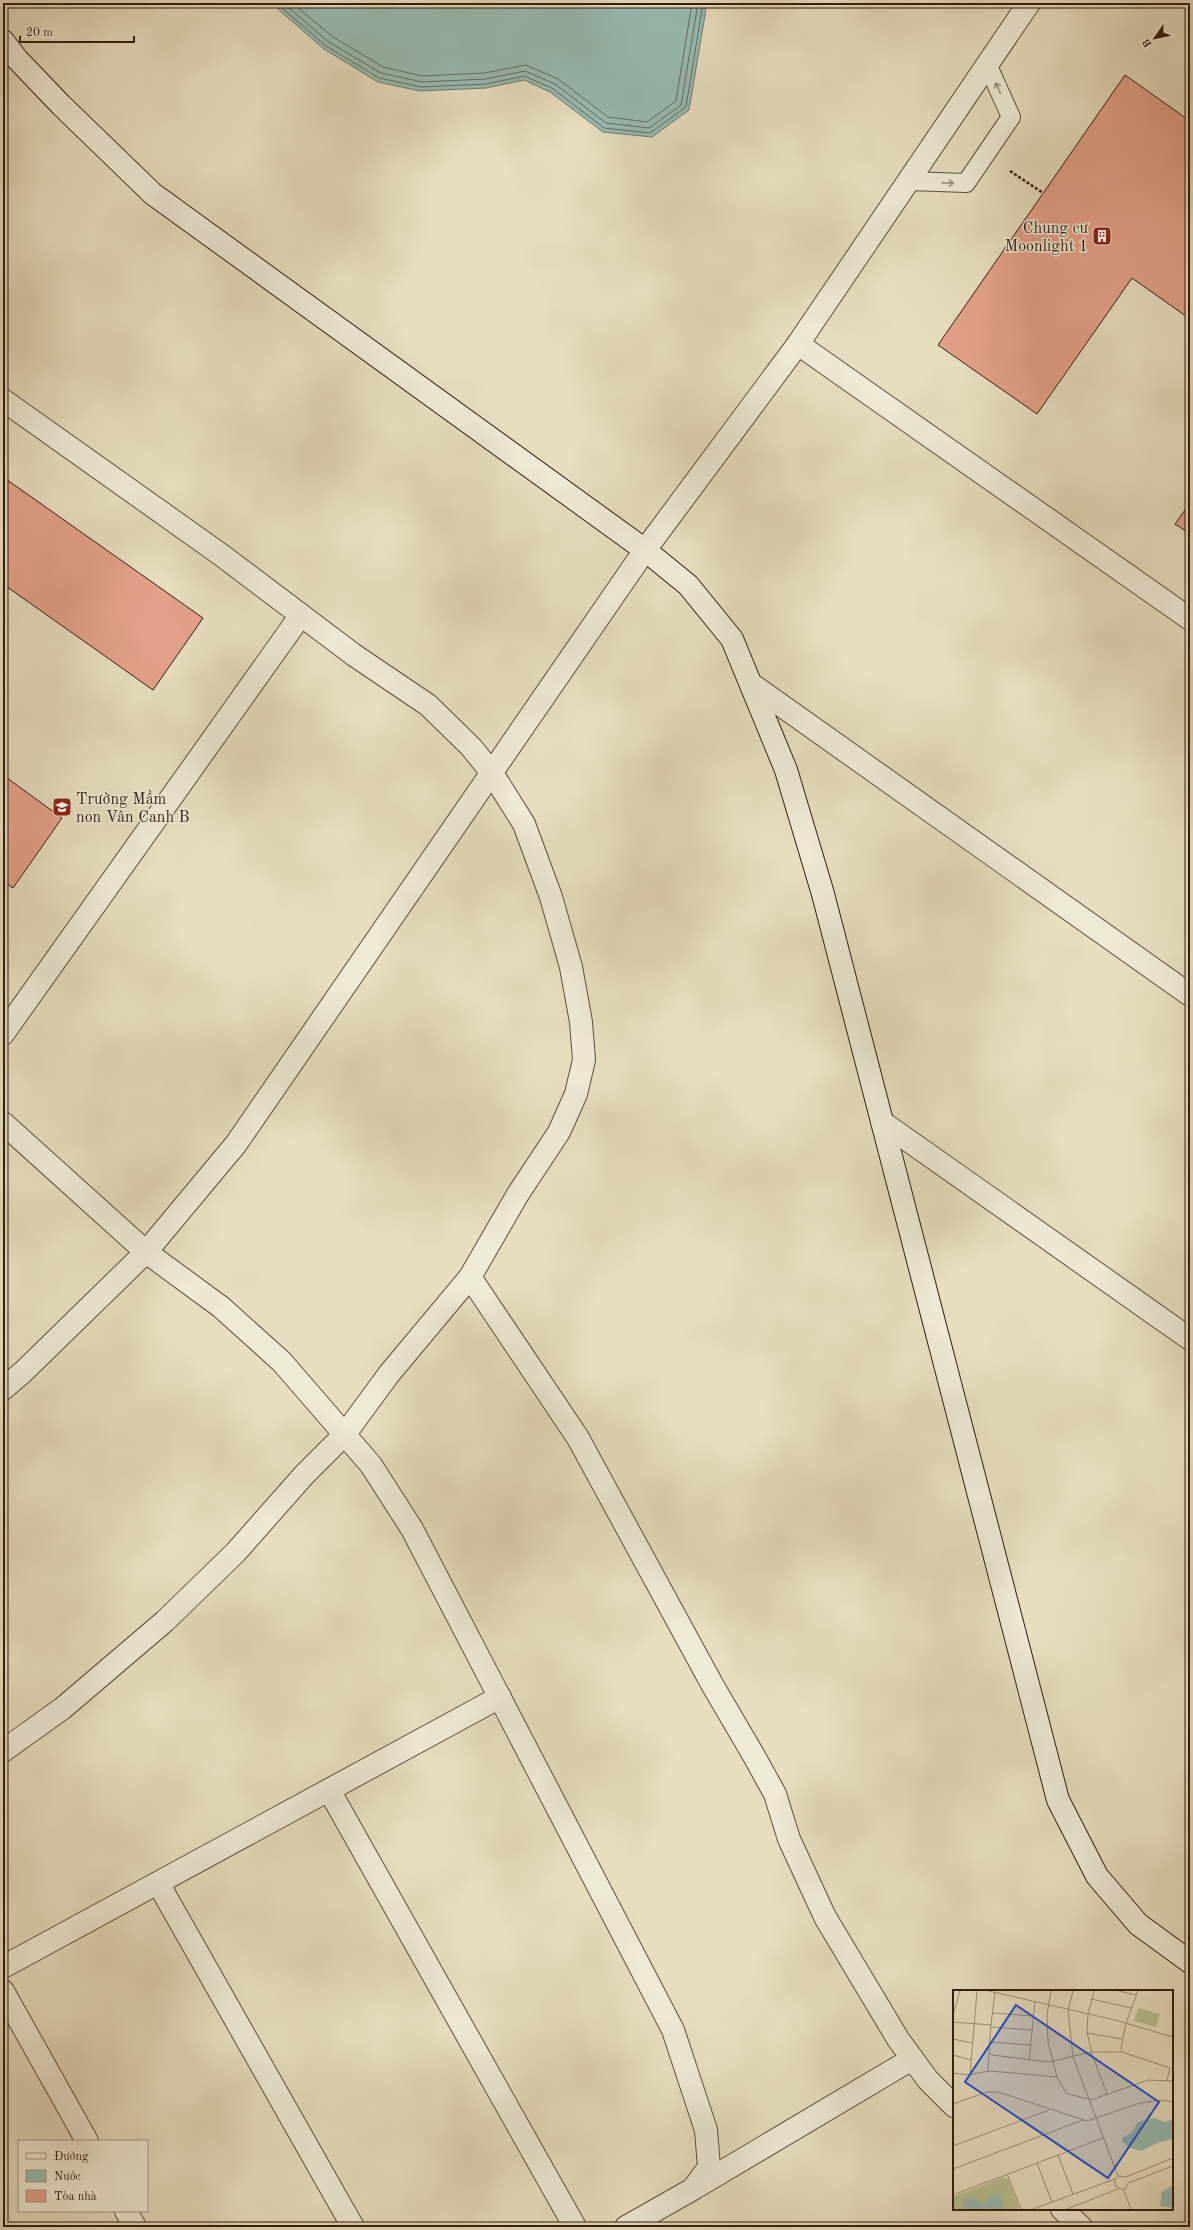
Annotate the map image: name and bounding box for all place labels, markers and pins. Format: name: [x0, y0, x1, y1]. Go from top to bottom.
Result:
place label: Chung cư Moonlight 1: [1005, 221, 1088, 255]
building icon: Chung cư Moonlight 1: [1091, 225, 1113, 247]
place label: Trường Mầm non Vân Canh B: [76, 789, 190, 826]
school or university icon: Trường Mầm non Vân Canh B: [51, 796, 73, 818]

